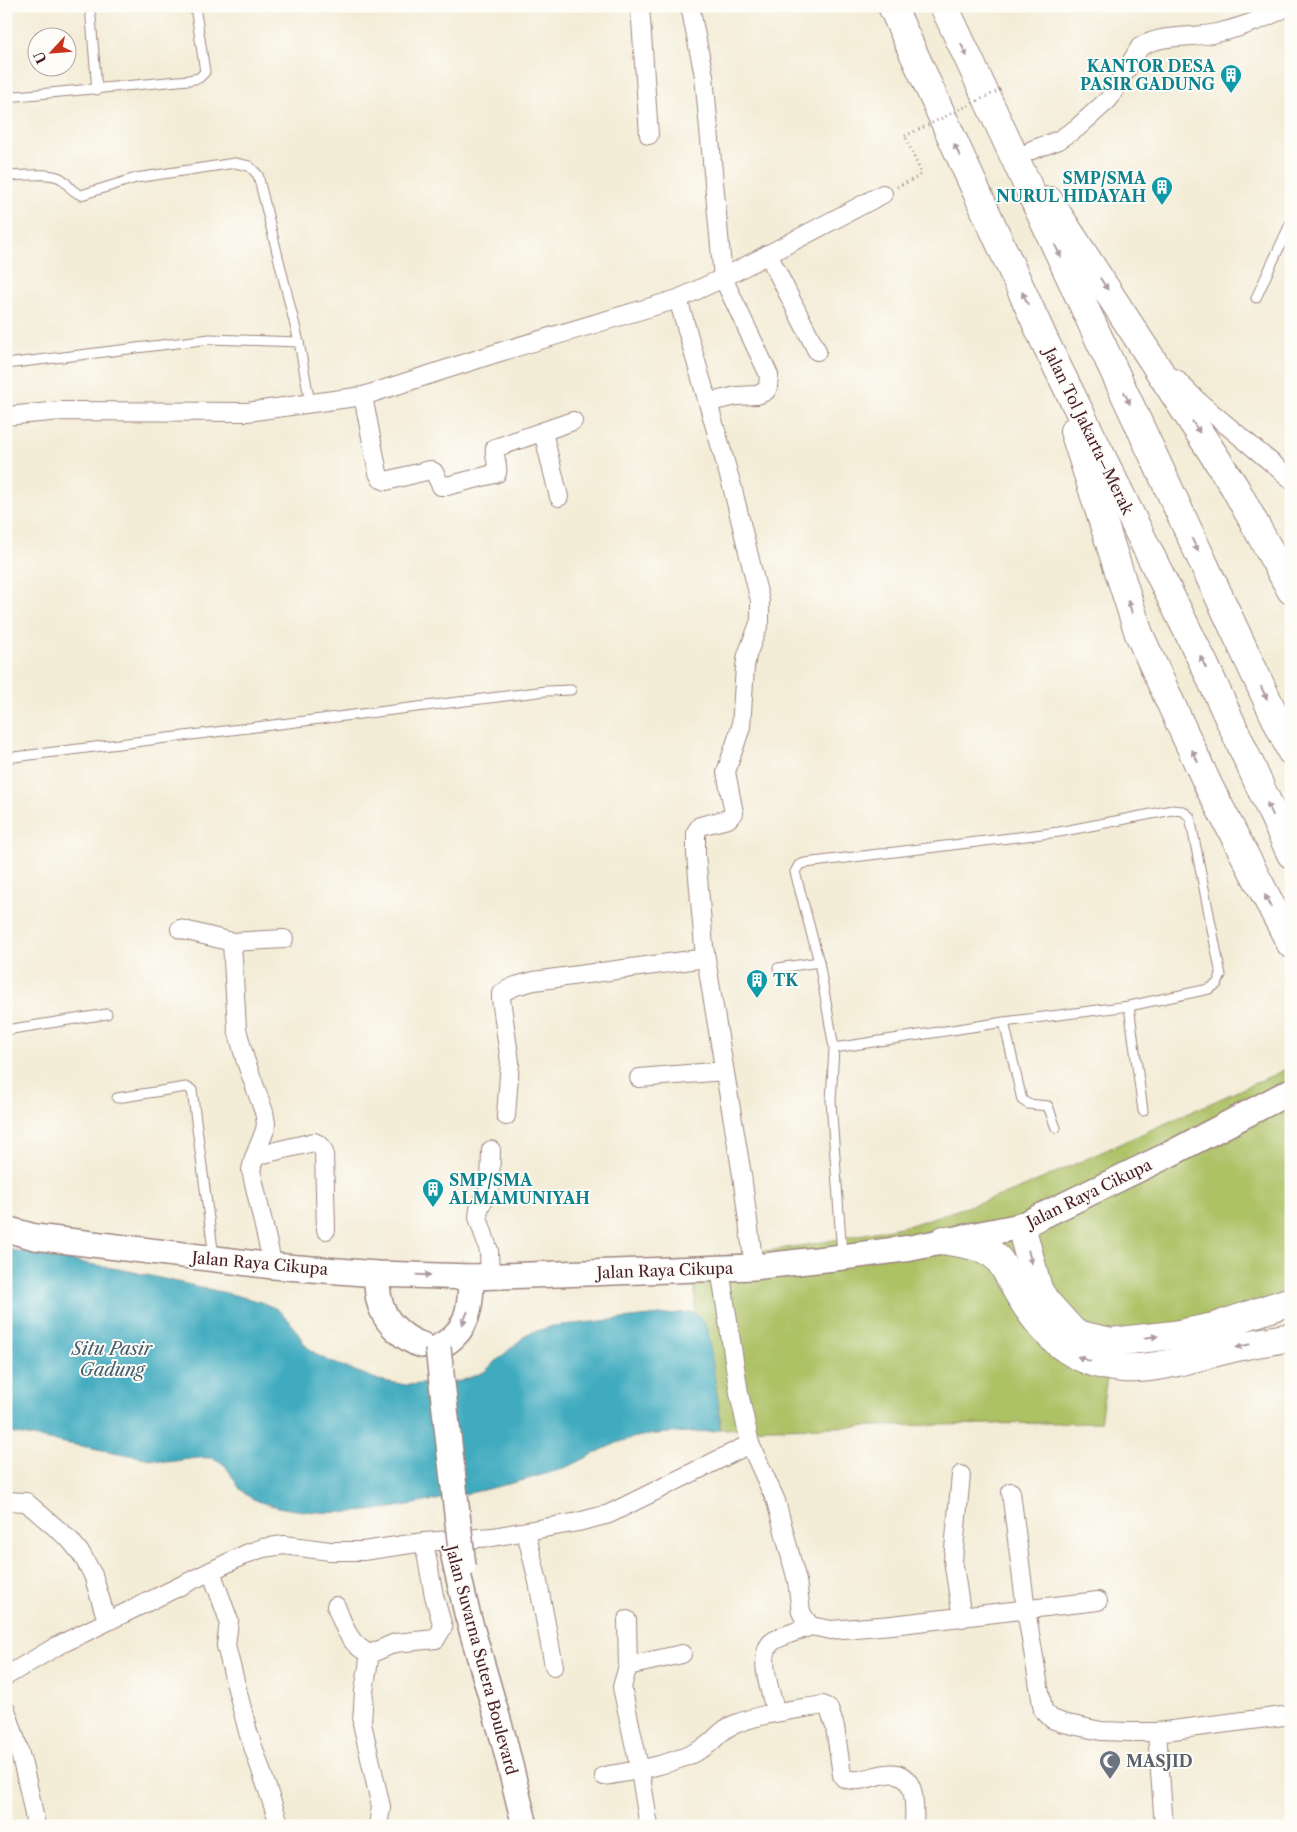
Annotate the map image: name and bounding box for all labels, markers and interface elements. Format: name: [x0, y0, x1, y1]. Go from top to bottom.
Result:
north arrow: [28, 28, 78, 78]
one-way arrow: [961, 43, 969, 57]
text: U: [29, 48, 51, 67]
place label: KANTOR DESA PASIR GADUNG: [1080, 56, 1216, 94]
building icon: KANTOR DESA PASIR GADUNG: [1219, 63, 1243, 94]
one-way arrow: [953, 143, 961, 157]
place label: SMP/SMA NURUL HIDAYAH: [996, 168, 1147, 206]
building icon: SMP/SMA NURUL HIDAYAH: [1150, 175, 1174, 206]
one-way arrow: [1054, 244, 1062, 258]
one-way arrow: [1099, 278, 1109, 291]
one-way arrow: [1020, 291, 1028, 305]
street label: Jalan Tol Jakarta–Merak: [1039, 342, 1138, 518]
one-way arrow: [1123, 391, 1131, 405]
one-way arrow: [1191, 420, 1200, 434]
one-way arrow: [1192, 538, 1200, 552]
one-way arrow: [1126, 599, 1134, 614]
one-way arrow: [1199, 655, 1207, 669]
one-way arrow: [1260, 686, 1268, 700]
one-way arrow: [1190, 749, 1198, 763]
one-way arrow: [1266, 802, 1275, 817]
one-way arrow: [1264, 894, 1272, 908]
building icon: TK: [745, 968, 769, 999]
place label: TK: [773, 970, 799, 990]
street label: Jalan Raya Cikupa: [1020, 1154, 1155, 1233]
place label: SMP/SMA ALMAMUNIYAH: [448, 1170, 590, 1208]
building icon: SMP/SMA ALMAMUNIYAH: [421, 1177, 445, 1208]
street label: Jalan Raya Cikupa: [188, 1247, 330, 1279]
one-way arrow: [1026, 1250, 1034, 1265]
street label: Jalan Raya Cikupa: [593, 1258, 734, 1282]
one-way arrow: [416, 1272, 432, 1280]
one-way arrow: [461, 1311, 469, 1326]
one-way arrow: [1144, 1333, 1160, 1341]
water label: Situ Pasir Gadung: [71, 1338, 154, 1381]
one-way arrow: [1235, 1342, 1250, 1350]
one-way arrow: [1076, 1355, 1091, 1363]
street label: Jalan Suvarna Sutera Boulevard: [441, 1540, 522, 1777]
mosque icon: MASJID: [1098, 1749, 1122, 1780]
place label: MASJID: [1126, 1751, 1193, 1771]

